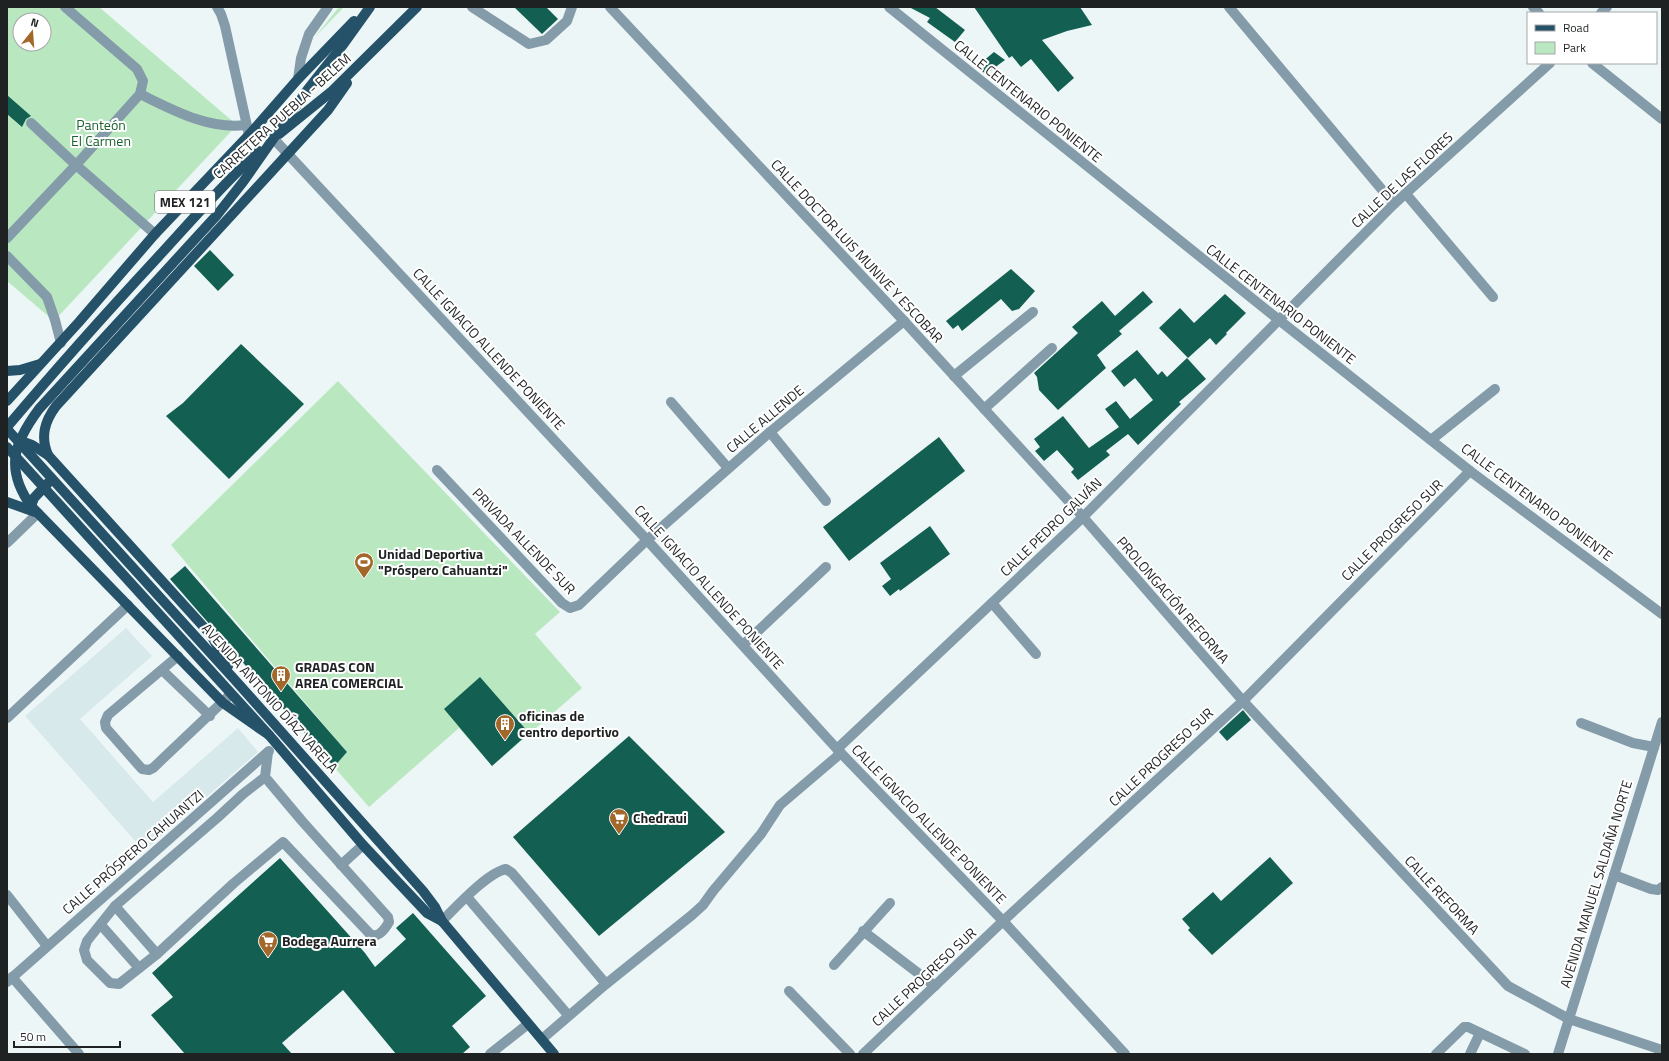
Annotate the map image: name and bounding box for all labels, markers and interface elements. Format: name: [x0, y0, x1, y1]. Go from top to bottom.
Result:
north arrow: [12, 12, 52, 52]
legend: [1527, 12, 1657, 64]
text: N: [29, 14, 41, 31]
text: Road: [1563, 18, 1589, 37]
street label: CALLE CENTENARIO PONIENTE: [950, 34, 1107, 167]
text: Park: [1563, 38, 1586, 57]
street label: CARRETERA PUEBLA - BELEM: [208, 48, 355, 184]
park label: Panteón El Carmen: [71, 114, 131, 151]
street label: CALLE DE LAS FLORES: [1346, 127, 1457, 233]
street label: CALLE DOCTOR LUIS MUNIVE Y ESCOBAR: [766, 154, 948, 347]
road number: MEX 121: [155, 191, 215, 213]
street label: CALLE CENTENARIO PONIENTE: [1202, 238, 1361, 369]
street label: CALLE IGNACIO ALLENDE PONIENTE: [408, 263, 570, 435]
street label: CALLE ALLENDE: [721, 380, 808, 457]
street label: CALLE CENTENARIO PONIENTE: [1457, 438, 1618, 566]
street label: CALLE PEDRO GALVÁN: [995, 472, 1106, 581]
street label: CALLE PROGRESO SUR: [1336, 474, 1447, 585]
street label: PRIVADA ALLENDE SUR: [468, 483, 581, 599]
street label: CALLE IGNACIO ALLENDE PONIENTE: [630, 500, 789, 674]
street label: PROLONGACIÓN REFORMA: [1112, 531, 1235, 668]
place label: Unidad Deportiva "Próspero Cahuantzi": [378, 543, 508, 580]
sports icon: Unidad Deportiva "Próspero Cahuantzi": [353, 551, 375, 579]
street label: AVENIDA ANTONIO DÍAZ VARELA: [197, 618, 344, 778]
place label: GRADAS CON AREA COMERCIAL: [295, 656, 403, 693]
building icon: GRADAS CON AREA COMERCIAL: [270, 664, 292, 692]
street label: CALLE PROGRESO SUR: [1104, 702, 1218, 811]
place label: oficinas de centro deportivo: [519, 705, 619, 742]
building icon: oficinas de centro deportivo: [494, 713, 516, 741]
street label: CALLE IGNACIO ALLENDE PONIENTE: [847, 739, 1012, 908]
street label: AVENIDA MANUEL SALDAÑA NORTE: [1554, 777, 1637, 990]
street label: CALLE PRÓSPERO CAHUANTZI: [57, 784, 208, 919]
supermarket icon: Chedraui: [608, 807, 630, 835]
place label: Chedraui: [633, 807, 687, 828]
street label: CALLE REFORMA: [1400, 850, 1485, 940]
street label: CALLE PROGRESO SUR: [867, 922, 981, 1031]
supermarket icon: Bodega Aurrera: [257, 930, 279, 958]
place label: Bodega Aurrera: [282, 930, 377, 951]
scale bar: [14, 1023, 120, 1049]
text: 50 m: [20, 1027, 46, 1046]

